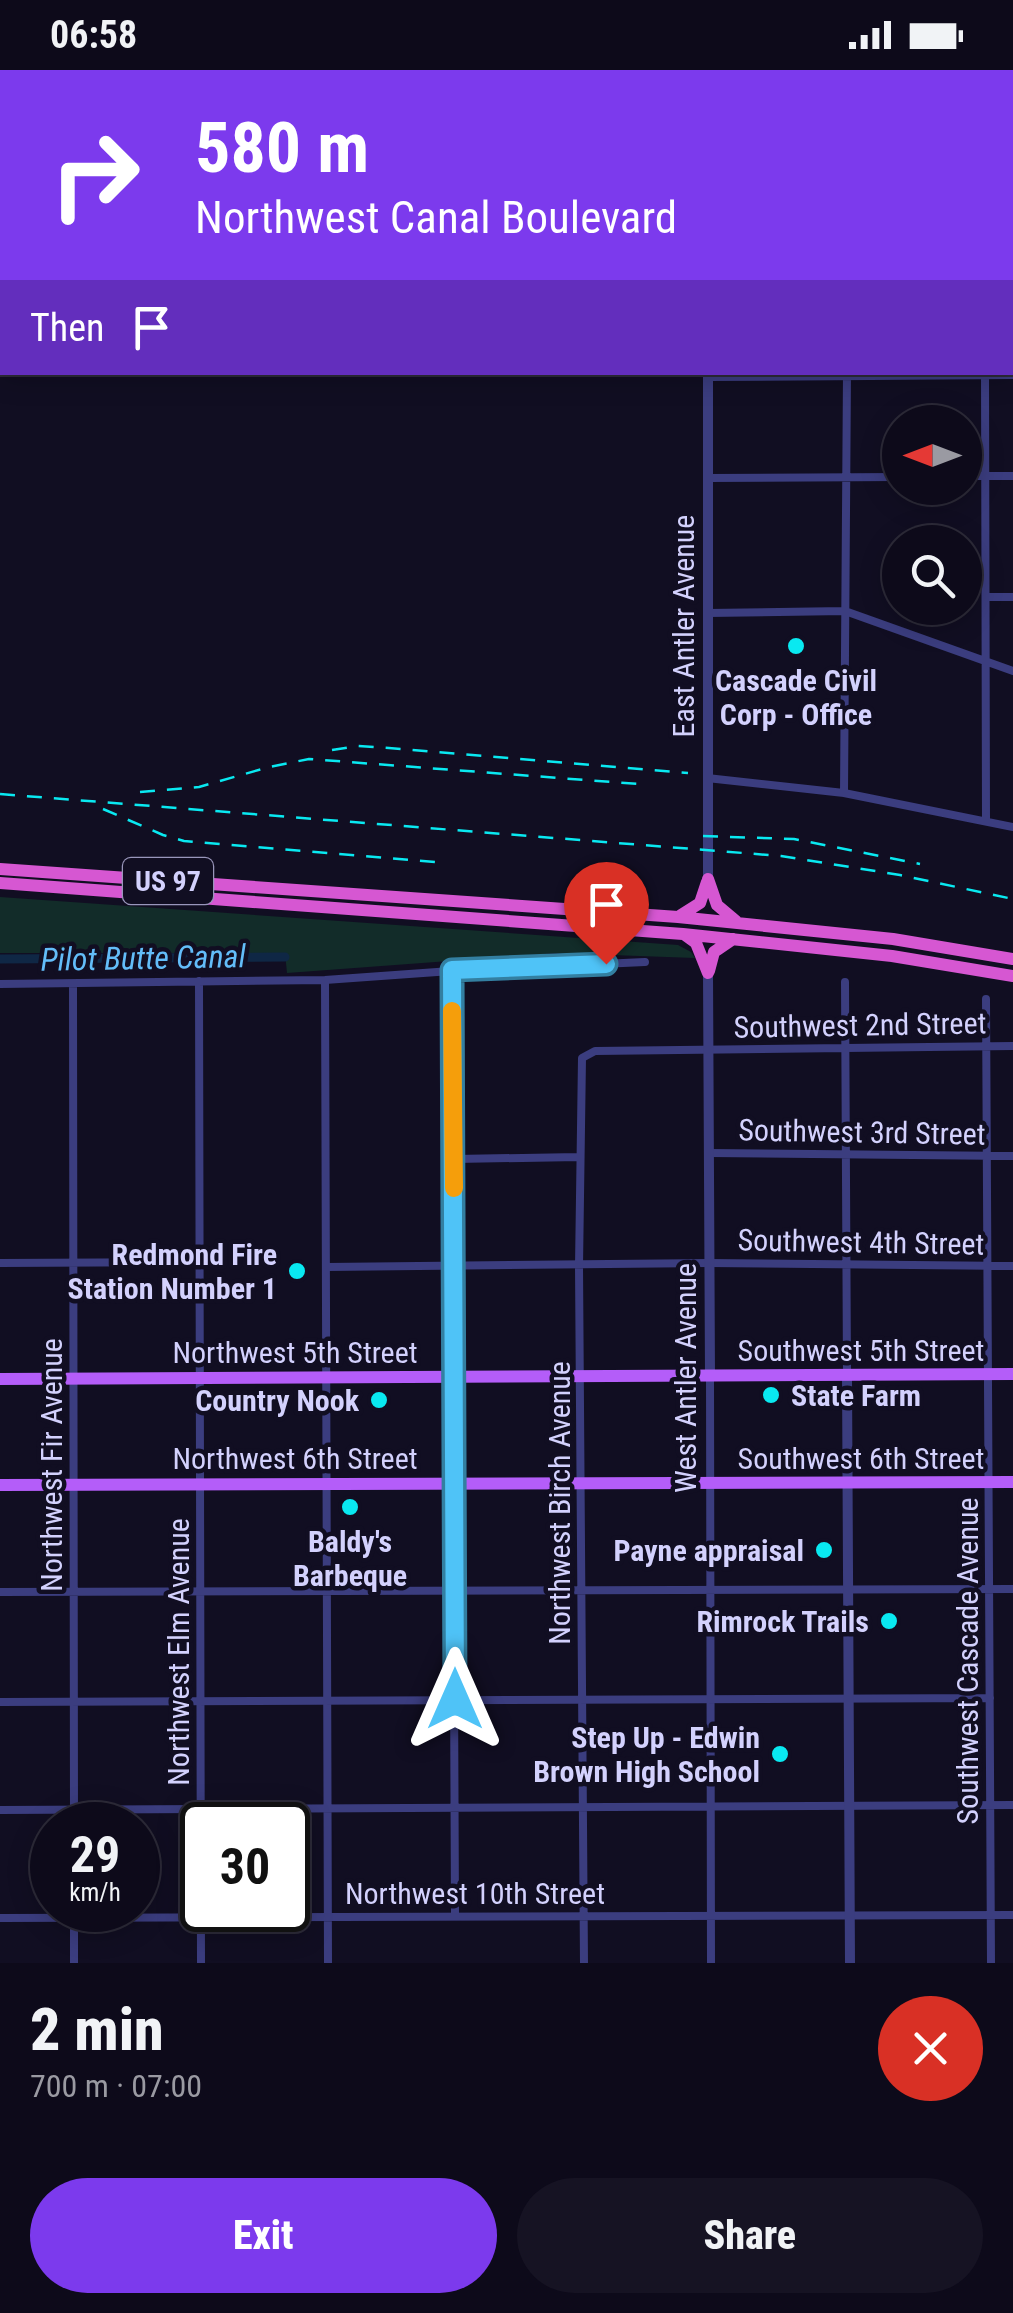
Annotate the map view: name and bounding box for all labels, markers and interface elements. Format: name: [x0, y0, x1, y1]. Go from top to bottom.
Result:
text: 06:58: [50, 13, 137, 57]
text: 580 m: [195, 107, 369, 189]
icon: right: [30, 110, 160, 240]
text: Northwest Canal Boulevard: [195, 191, 677, 244]
icon: arrive: [124, 300, 179, 355]
text: Then: [30, 306, 104, 350]
north arrow: [882, 405, 982, 505]
map controls: [882, 405, 982, 625]
street label: East Antler Avenue: [666, 515, 701, 737]
button: search: [882, 525, 982, 625]
marker: Cascade Civil Corp - Office: [785, 635, 807, 657]
place label: Cascade Civil Corp - Office: [715, 663, 877, 732]
road number: US 97: [123, 858, 213, 904]
pin: [564, 862, 649, 965]
icon: arrive: [579, 877, 634, 932]
water label: Pilot Butte Canal: [40, 937, 247, 979]
street label: Southwest 2nd Street: [733, 1005, 987, 1045]
street label: Southwest 3rd Street: [738, 1112, 986, 1152]
street label: Southwest 4th Street: [737, 1222, 985, 1262]
place label: Redmond Fire Station Number 1: [68, 1237, 277, 1306]
marker: Redmond Fire Station Number 1: [286, 1260, 308, 1282]
street label: West Antler Avenue: [668, 1263, 703, 1493]
street label: Southwest 5th Street: [738, 1333, 984, 1368]
street label: Northwest 5th Street: [172, 1335, 418, 1370]
street label: Northwest Fir Avenue: [34, 1338, 69, 1592]
street label: Northwest Birch Avenue: [542, 1361, 577, 1645]
place label: State Farm: [791, 1378, 921, 1413]
place label: Country Nook: [195, 1383, 360, 1418]
marker: State Farm: [760, 1384, 782, 1406]
marker: Country Nook: [368, 1389, 390, 1411]
street label: Northwest 6th Street: [172, 1441, 418, 1476]
street label: Southwest 6th Street: [738, 1441, 984, 1476]
marker: Baldy's Barbeque: [339, 1496, 361, 1518]
street label: Southwest Cascade Avenue: [950, 1498, 985, 1824]
street label: Northwest Elm Avenue: [161, 1518, 196, 1786]
place label: Baldy's Barbeque: [293, 1524, 407, 1593]
place label: Payne appraisal: [613, 1533, 804, 1568]
marker: Payne appraisal: [813, 1539, 835, 1561]
place label: Rimrock Trails: [696, 1604, 869, 1639]
marker: Rimrock Trails: [878, 1610, 900, 1632]
position arrow: [403, 1647, 507, 1751]
place label: Step Up - Edwin Brown High School: [533, 1720, 760, 1789]
marker: Step Up - Edwin Brown High School: [769, 1743, 791, 1765]
speed limit sign: 30: [180, 1802, 310, 1932]
text: 29: [70, 1826, 120, 1884]
street label: Northwest 10th Street: [345, 1876, 605, 1911]
text: km/h: [69, 1878, 121, 1907]
text: 2 min: [30, 1994, 164, 2065]
button: close: [878, 1996, 983, 2101]
text: 700 m · 07:00: [30, 2067, 202, 2105]
button: Exit: [30, 2178, 497, 2293]
button: Share: [517, 2178, 983, 2293]

